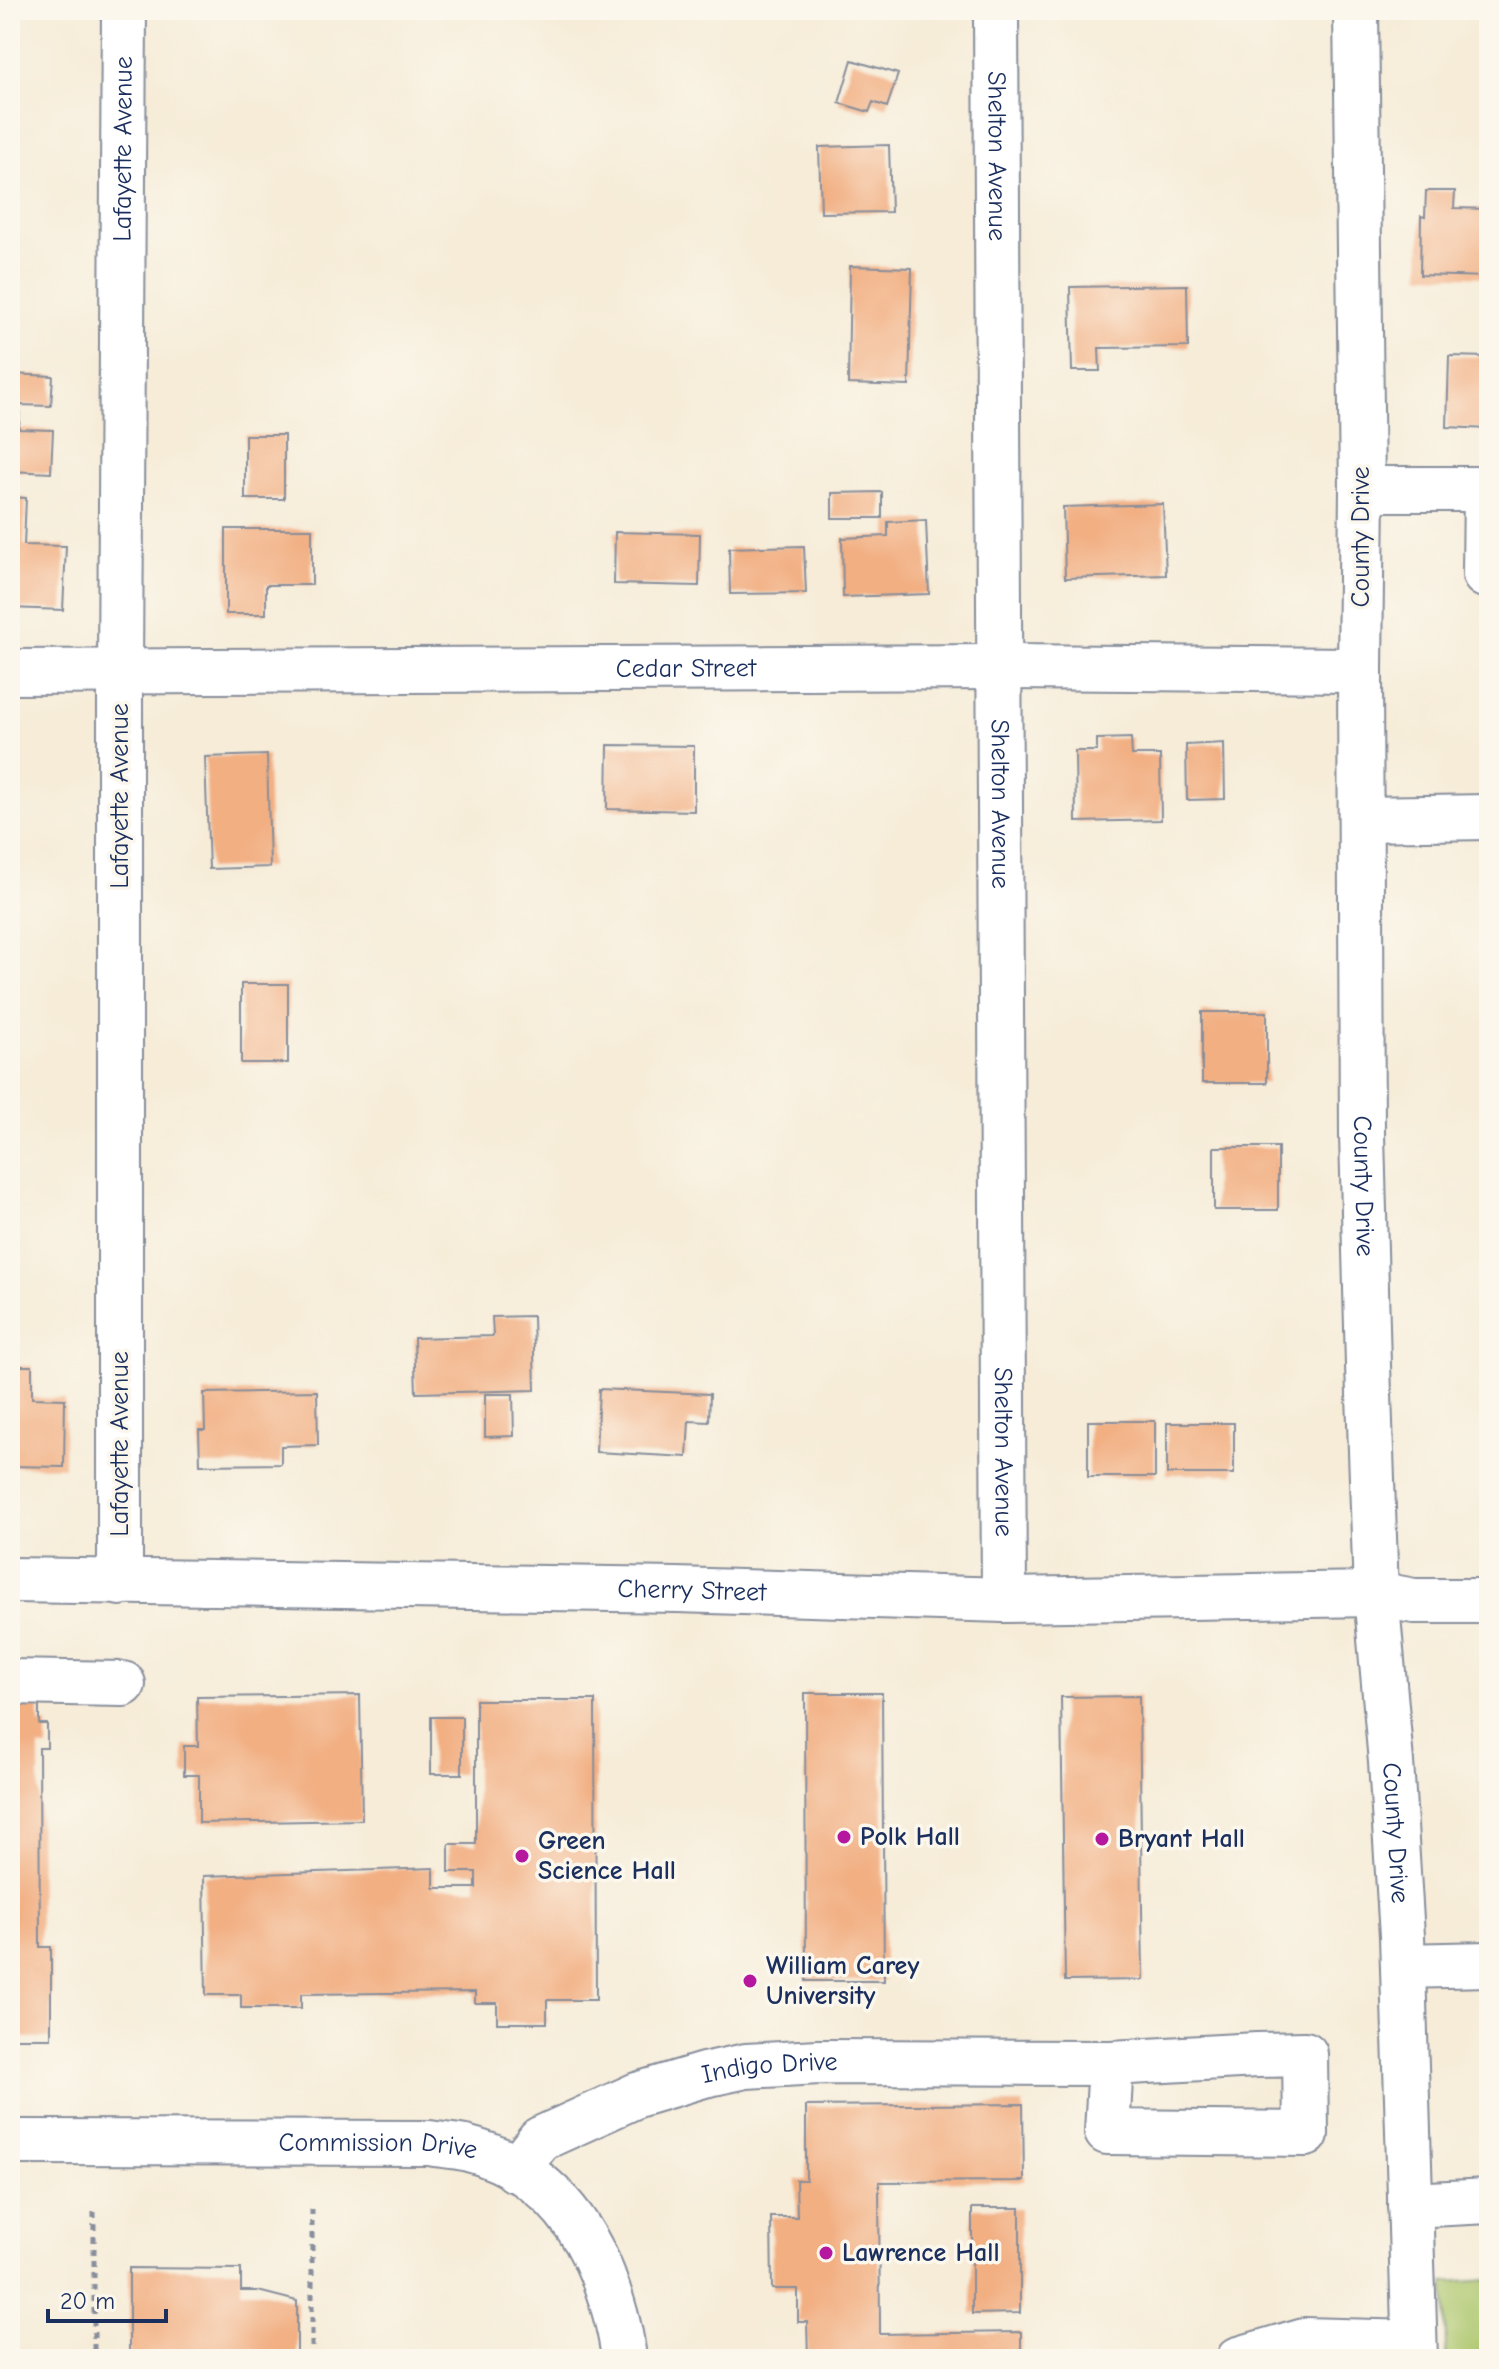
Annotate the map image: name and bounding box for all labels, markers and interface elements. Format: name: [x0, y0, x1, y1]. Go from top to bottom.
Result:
street label: Lafayette Avenue: [108, 56, 139, 242]
street label: Shelton Avenue: [981, 71, 1012, 241]
street label: County Drive: [1346, 466, 1376, 608]
street label: Cedar Street: [616, 653, 758, 684]
street label: Lafayette Avenue: [105, 703, 135, 889]
street label: Shelton Avenue: [985, 719, 1015, 889]
street label: County Drive: [1347, 1115, 1380, 1257]
street label: Lafayette Avenue: [105, 1351, 135, 1537]
street label: Shelton Avenue: [988, 1367, 1019, 1537]
street label: Cherry Street: [617, 1574, 768, 1608]
street label: County Drive: [1376, 1762, 1415, 1904]
place label: Polk Hall: [860, 1822, 960, 1852]
place label: Bryant Hall: [1118, 1824, 1245, 1854]
place label: Green Science Hall: [538, 1826, 676, 1886]
marker: Polk Hall: [835, 1828, 853, 1846]
marker: Bryant Hall: [1093, 1830, 1111, 1848]
marker: Green Science Hall: [513, 1847, 531, 1865]
place label: William Carey University: [766, 1951, 919, 2011]
marker: William Carey University: [741, 1972, 759, 1990]
street label: Indigo Drive: [699, 2047, 838, 2090]
street label: Commission Drive: [278, 2127, 481, 2166]
place label: Lawrence Hall: [842, 2238, 1000, 2268]
marker: Lawrence Hall: [817, 2244, 835, 2262]
scale bar: [48, 2273, 166, 2323]
text: 20 m: [60, 2287, 115, 2315]

